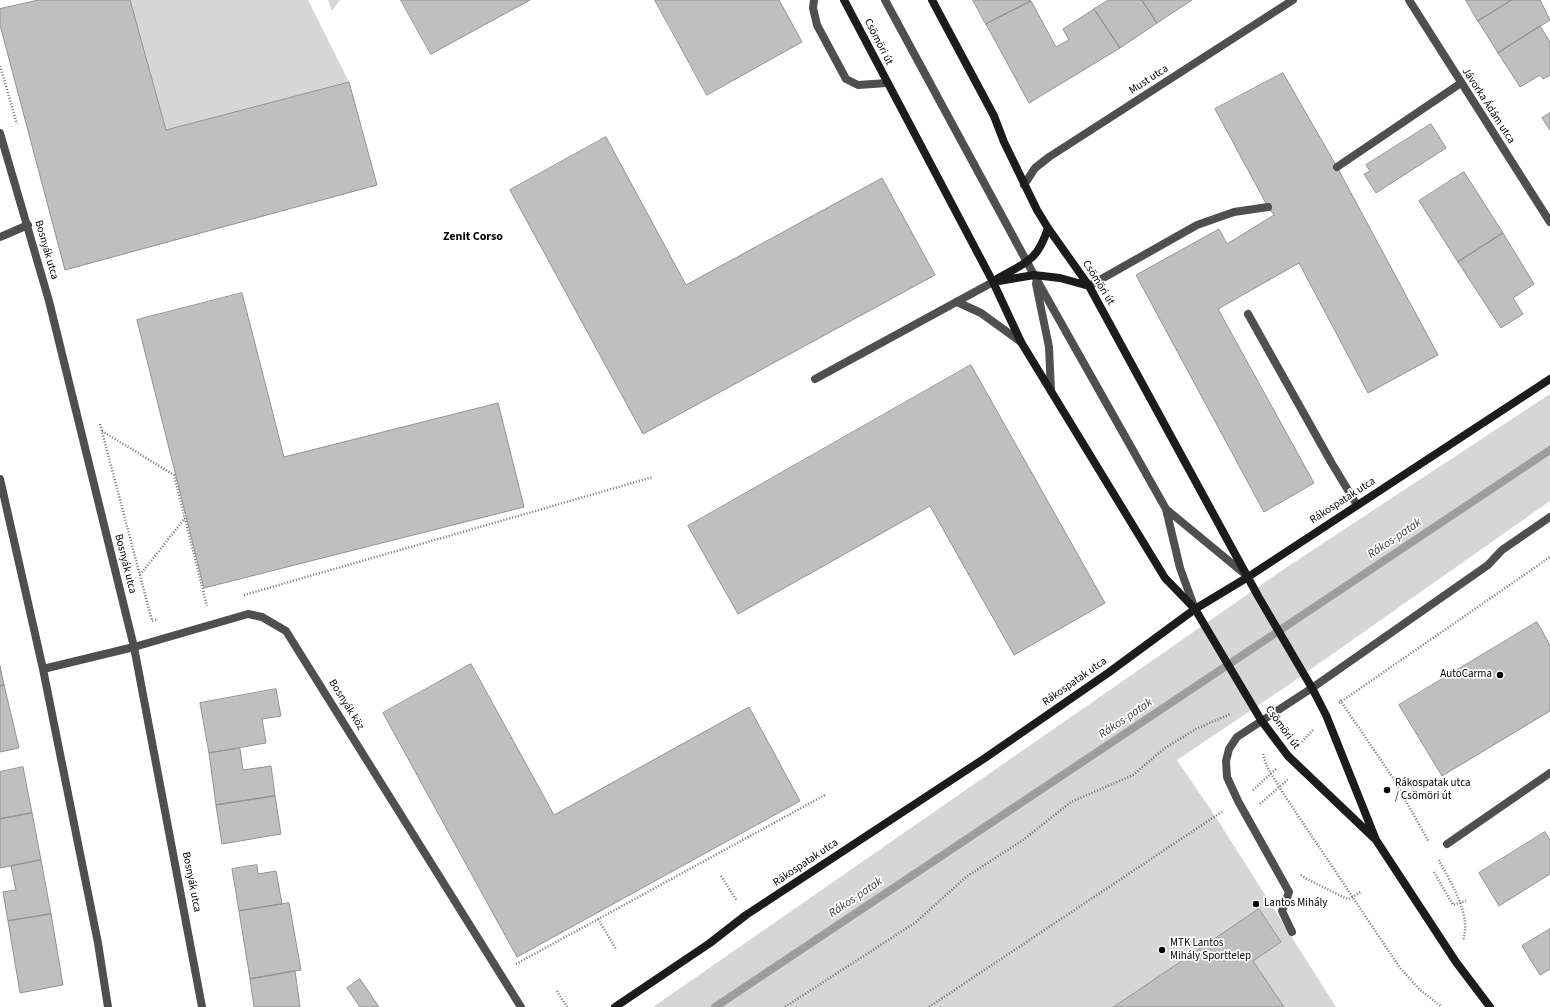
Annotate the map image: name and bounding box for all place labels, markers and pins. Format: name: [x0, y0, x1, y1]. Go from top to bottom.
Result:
place label: AutoCarma: [1440, 668, 1492, 682]
marker: AutoCarma: [1495, 670, 1505, 680]
place label: Rákospatak utca / Csömöri út: [1395, 777, 1471, 803]
marker: Rákospatak utca / Csömöri út: [1382, 785, 1392, 795]
place label: Lantos Mihály: [1264, 897, 1327, 911]
marker: Lantos Mihály: [1251, 899, 1261, 909]
place label: MTK Lantos Mihály Sporttelep: [1170, 937, 1251, 963]
marker: MTK Lantos Mihály Sporttelep: [1157, 945, 1167, 955]

